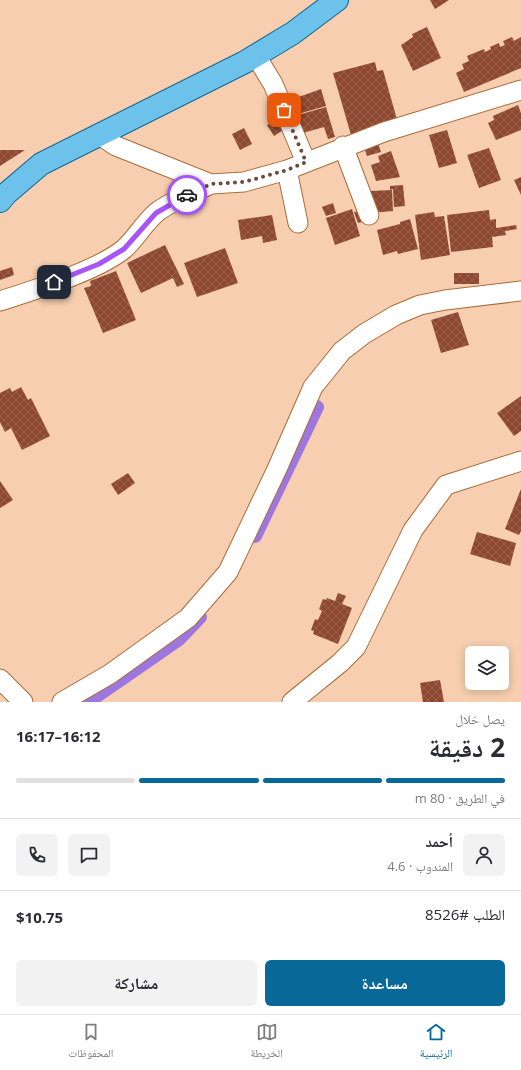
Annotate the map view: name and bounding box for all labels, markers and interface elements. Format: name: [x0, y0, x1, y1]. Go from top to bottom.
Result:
pin: [267, 93, 301, 127]
icon: bag: [273, 99, 295, 121]
courier: [167, 175, 207, 215]
icon: car: [176, 184, 198, 206]
pin: [37, 265, 71, 299]
icon: home: [43, 271, 65, 293]
map controls: [465, 646, 509, 690]
button: layers: [465, 646, 509, 690]
text: يصل خلال: [455, 710, 505, 728]
text: 16:12–16:17: [16, 726, 101, 746]
text: 2 دقيقة: [429, 729, 505, 765]
text: في الطريق · 80 m: [415, 789, 505, 807]
text: أحمد: [426, 831, 453, 851]
button: phone: [16, 834, 58, 876]
button: chat: [68, 834, 110, 876]
button: person: [463, 834, 505, 876]
text: المندوب · 4.6: [387, 857, 453, 875]
text: الطلب #8526: [425, 904, 505, 924]
text: $10.75: [16, 907, 63, 927]
button: مشاركة: [16, 960, 257, 1006]
button: مساعدة: [265, 960, 505, 1006]
tab: المحفوظات: [69, 1021, 113, 1064]
tab: الخريطة: [250, 1021, 283, 1064]
tab: الرئيسية: [420, 1021, 452, 1064]

